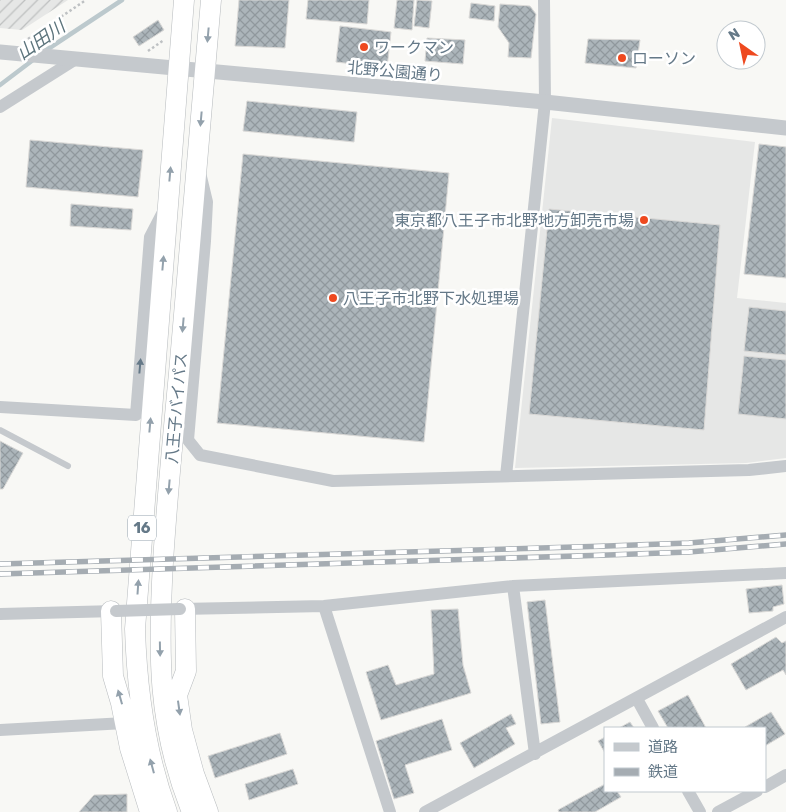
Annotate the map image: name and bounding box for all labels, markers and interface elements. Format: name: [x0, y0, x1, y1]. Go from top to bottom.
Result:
water label: 山田川: [13, 14, 71, 64]
north arrow: [716, 20, 766, 70]
text: N: [725, 25, 743, 44]
one-way arrow: [203, 28, 211, 44]
place label: ワークマン: [374, 38, 454, 57]
marker: ワークマン: [358, 41, 370, 53]
place label: ローソン: [632, 49, 696, 68]
marker: ローソン: [616, 52, 628, 64]
street label: 北野公園通り: [346, 58, 444, 85]
one-way arrow: [196, 111, 204, 127]
one-way arrow: [166, 166, 174, 182]
place label: 東京都八王子市北野地方卸売市場: [394, 211, 634, 230]
marker: 東京都八王子市北野地方卸売市場: [638, 214, 650, 226]
one-way arrow: [159, 255, 167, 271]
place label: 八王子市北野下水処理場: [343, 289, 519, 308]
marker: 八王子市北野下水処理場: [327, 292, 339, 304]
one-way arrow: [179, 317, 187, 333]
street label: 八王子バイパス: [162, 352, 191, 465]
one-way arrow: [136, 358, 144, 374]
one-way arrow: [146, 417, 154, 433]
one-way arrow: [164, 479, 172, 495]
road number: 16: [128, 516, 156, 540]
one-way arrow: [134, 579, 142, 595]
one-way arrow: [156, 641, 164, 657]
one-way arrow: [115, 690, 123, 705]
one-way arrow: [175, 700, 183, 716]
legend: [604, 727, 766, 792]
text: 道路: [648, 738, 678, 756]
one-way arrow: [148, 758, 156, 773]
text: 鉄道: [648, 763, 678, 781]

